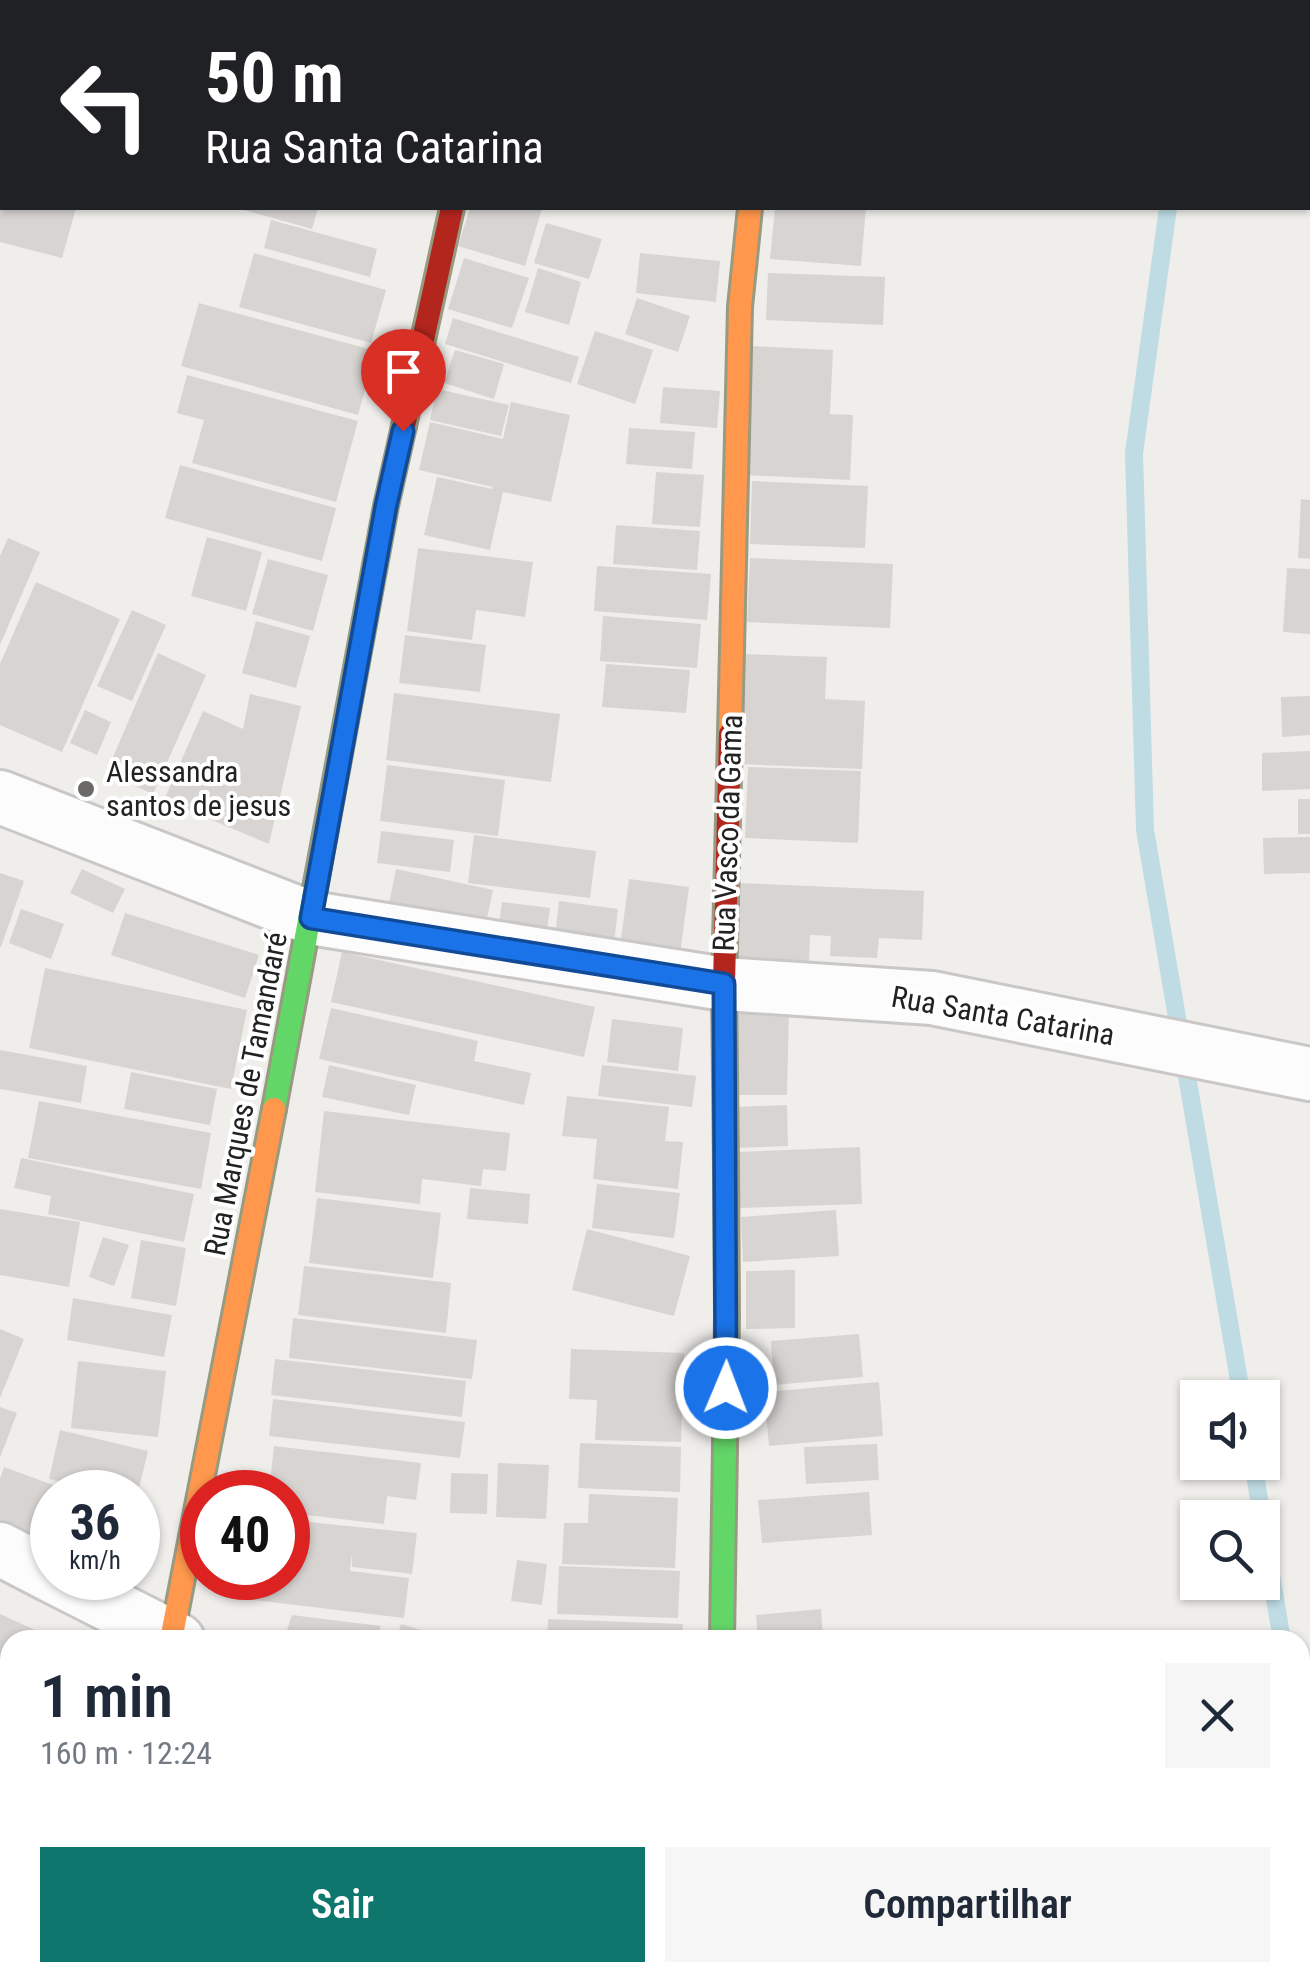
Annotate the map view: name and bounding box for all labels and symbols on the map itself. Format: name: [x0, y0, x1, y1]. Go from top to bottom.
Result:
pin: [361, 329, 446, 432]
street label: Rua Vasco da Gama: [706, 714, 749, 952]
place label: Alessandra santos de jesus: [106, 754, 291, 823]
marker: Alessandra santos de jesus: [75, 778, 97, 800]
street label: Rua Marques de Tamandaré: [197, 929, 294, 1259]
street label: Rua Santa Catarina: [889, 979, 1117, 1052]
position arrow: [674, 1336, 778, 1440]
speed limit sign: 40: [180, 1470, 310, 1600]

